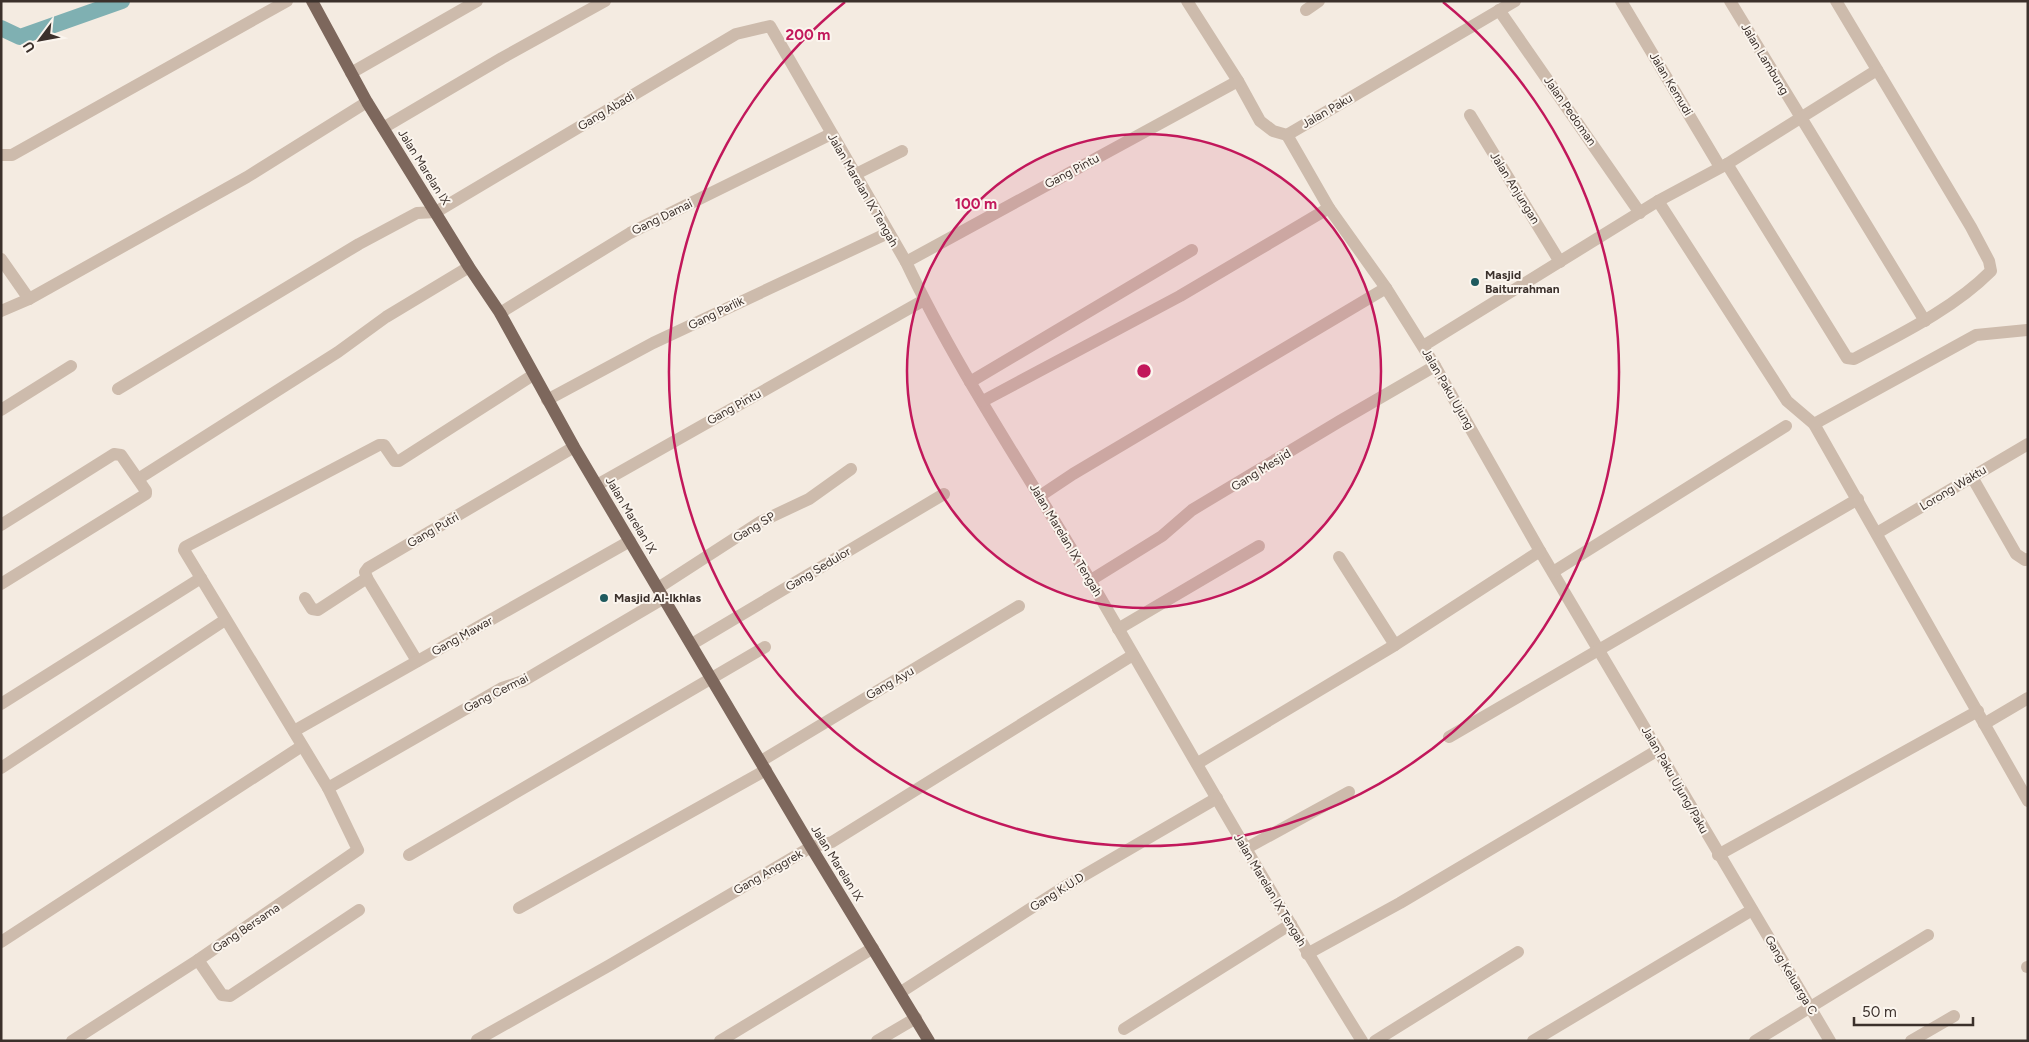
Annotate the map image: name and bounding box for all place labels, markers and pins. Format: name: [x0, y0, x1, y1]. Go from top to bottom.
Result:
place label: Masjid Baiturrahman: [1485, 268, 1560, 296]
marker: Masjid Baiturrahman: [1469, 276, 1481, 288]
centre of rings: [1135, 362, 1153, 380]
place label: Masjid Al-Ikhlas: [614, 591, 701, 605]
marker: Masjid Al-Ikhlas: [598, 592, 610, 604]

